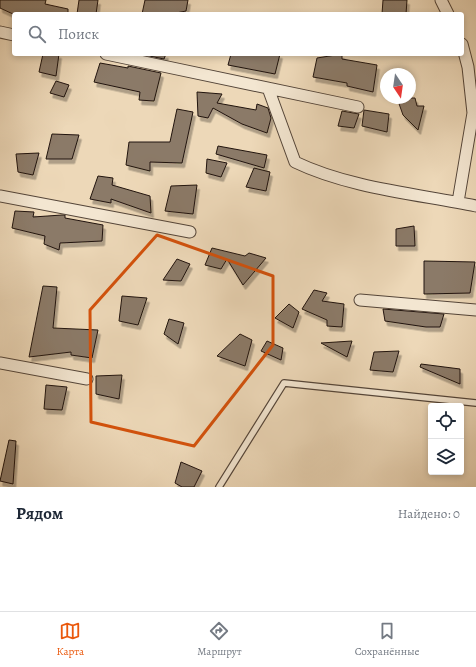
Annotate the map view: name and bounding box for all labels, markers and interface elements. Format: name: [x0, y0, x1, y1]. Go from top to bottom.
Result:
search box: [12, 12, 464, 56]
icon: search: [26, 23, 48, 45]
text: Поиск: [58, 24, 99, 44]
north arrow: [380, 68, 416, 104]
map controls: [428, 403, 464, 475]
button: locate: [428, 403, 464, 439]
button: layers: [428, 439, 464, 475]
text: Рядом: [16, 502, 63, 525]
text: Найдено: 0: [398, 505, 460, 522]
tab: Карта: [56, 620, 84, 659]
tab: Маршрут: [197, 620, 242, 659]
tab: Сохранённые: [355, 620, 420, 659]

